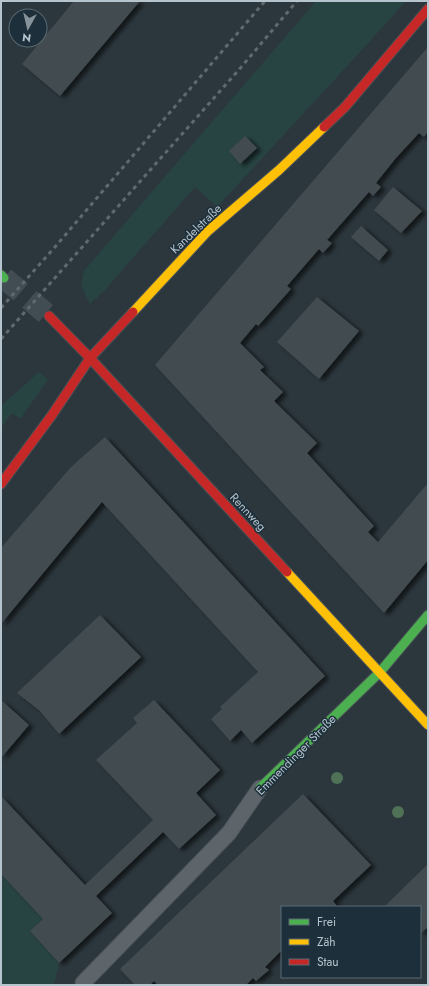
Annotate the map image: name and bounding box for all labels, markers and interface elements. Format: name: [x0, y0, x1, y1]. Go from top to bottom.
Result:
north arrow: [8, 8, 48, 48]
text: N: [21, 29, 32, 46]
street label: Kandelstraße: [166, 200, 226, 258]
street label: Rennweg: [226, 489, 270, 535]
street label: Emmendinger Straße: [252, 711, 340, 799]
legend: [281, 906, 421, 978]
text: Frei: [317, 913, 336, 931]
text: Zäh: [317, 933, 336, 951]
text: Stau: [317, 953, 339, 971]

